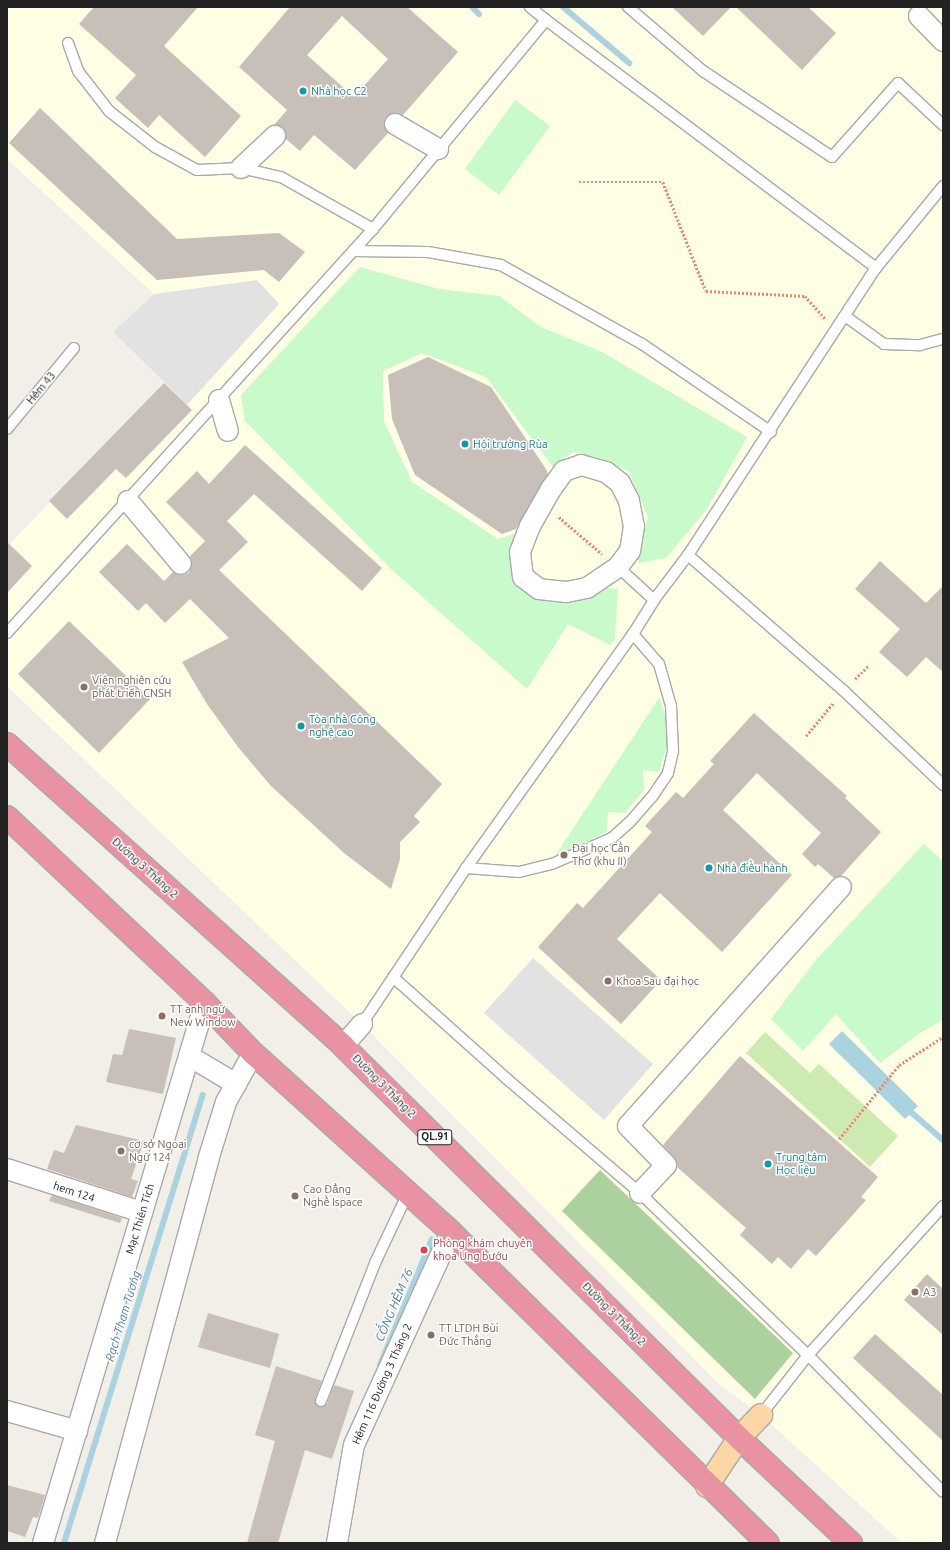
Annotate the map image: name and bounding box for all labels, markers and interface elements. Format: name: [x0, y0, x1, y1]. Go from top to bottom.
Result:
place label: Nhà học C2: [311, 84, 367, 98]
marker: Nhà học C2: [298, 86, 308, 96]
street label: Hẻm 43: [24, 369, 58, 407]
place label: Hội trường Rùa: [473, 437, 548, 451]
marker: Hội trường Rùa: [460, 439, 470, 449]
place label: Viện nghiên cứu phát triển CNSH: [92, 674, 171, 700]
marker: Viện nghiên cứu phát triển CNSH: [79, 682, 89, 692]
place label: Tòa nhà Công nghệ cao: [309, 713, 376, 739]
marker: Tòa nhà Công nghệ cao: [296, 721, 306, 731]
street label: Đường 3 Tháng 2: [109, 835, 181, 901]
place label: Đại học Cần Thơ (khu II): [572, 842, 630, 868]
marker: Đại học Cần Thơ (khu II): [559, 850, 569, 860]
place label: Nhà điều hành: [717, 861, 788, 875]
marker: Nhà điều hành: [704, 863, 714, 873]
place label: Khoa Sau đại học: [616, 974, 699, 988]
marker: Khoa Sau đại học: [603, 976, 613, 986]
place label: TT anh ngữ New Window: [170, 1003, 236, 1029]
marker: TT anh ngữ New Window: [157, 1011, 167, 1021]
street label: Đường 3 Tháng 2: [350, 1052, 418, 1120]
road number: QL.91: [417, 1129, 453, 1145]
place label: cơ sở Ngoại Ngữ 124: [129, 1138, 187, 1164]
marker: cơ sở Ngoại Ngữ 124: [116, 1146, 126, 1156]
place label: Trung tâm Học liệu: [776, 1151, 827, 1177]
marker: Trung tâm Học liệu: [763, 1159, 773, 1169]
street label: hem 124: [52, 1179, 96, 1205]
street label: Mạc Thiên Tích: [123, 1182, 157, 1256]
place label: Cao Đẳng Nghề Ispace: [303, 1183, 363, 1209]
marker: Cao Đẳng Nghề Ispace: [290, 1191, 300, 1201]
place label: Phòng khám chuyên khoa Ung bướu: [433, 1237, 532, 1263]
marker: Phòng khám chuyên khoa Ung bướu: [418, 1244, 430, 1256]
water label: CỐNG HẺM 76: [372, 1266, 416, 1344]
water label: Rạch Tham Tướng: [102, 1269, 144, 1363]
street label: Đường 3 Tháng 2: [580, 1280, 648, 1348]
place label: A3: [923, 1285, 936, 1299]
marker: A3: [910, 1287, 920, 1297]
street label: Hẻm 116 Đường 3 Tháng 2: [349, 1321, 415, 1447]
place label: TT LTDH Bùi Đức Thắng: [439, 1322, 499, 1348]
marker: TT LTDH Bùi Đức Thắng: [426, 1330, 436, 1340]

